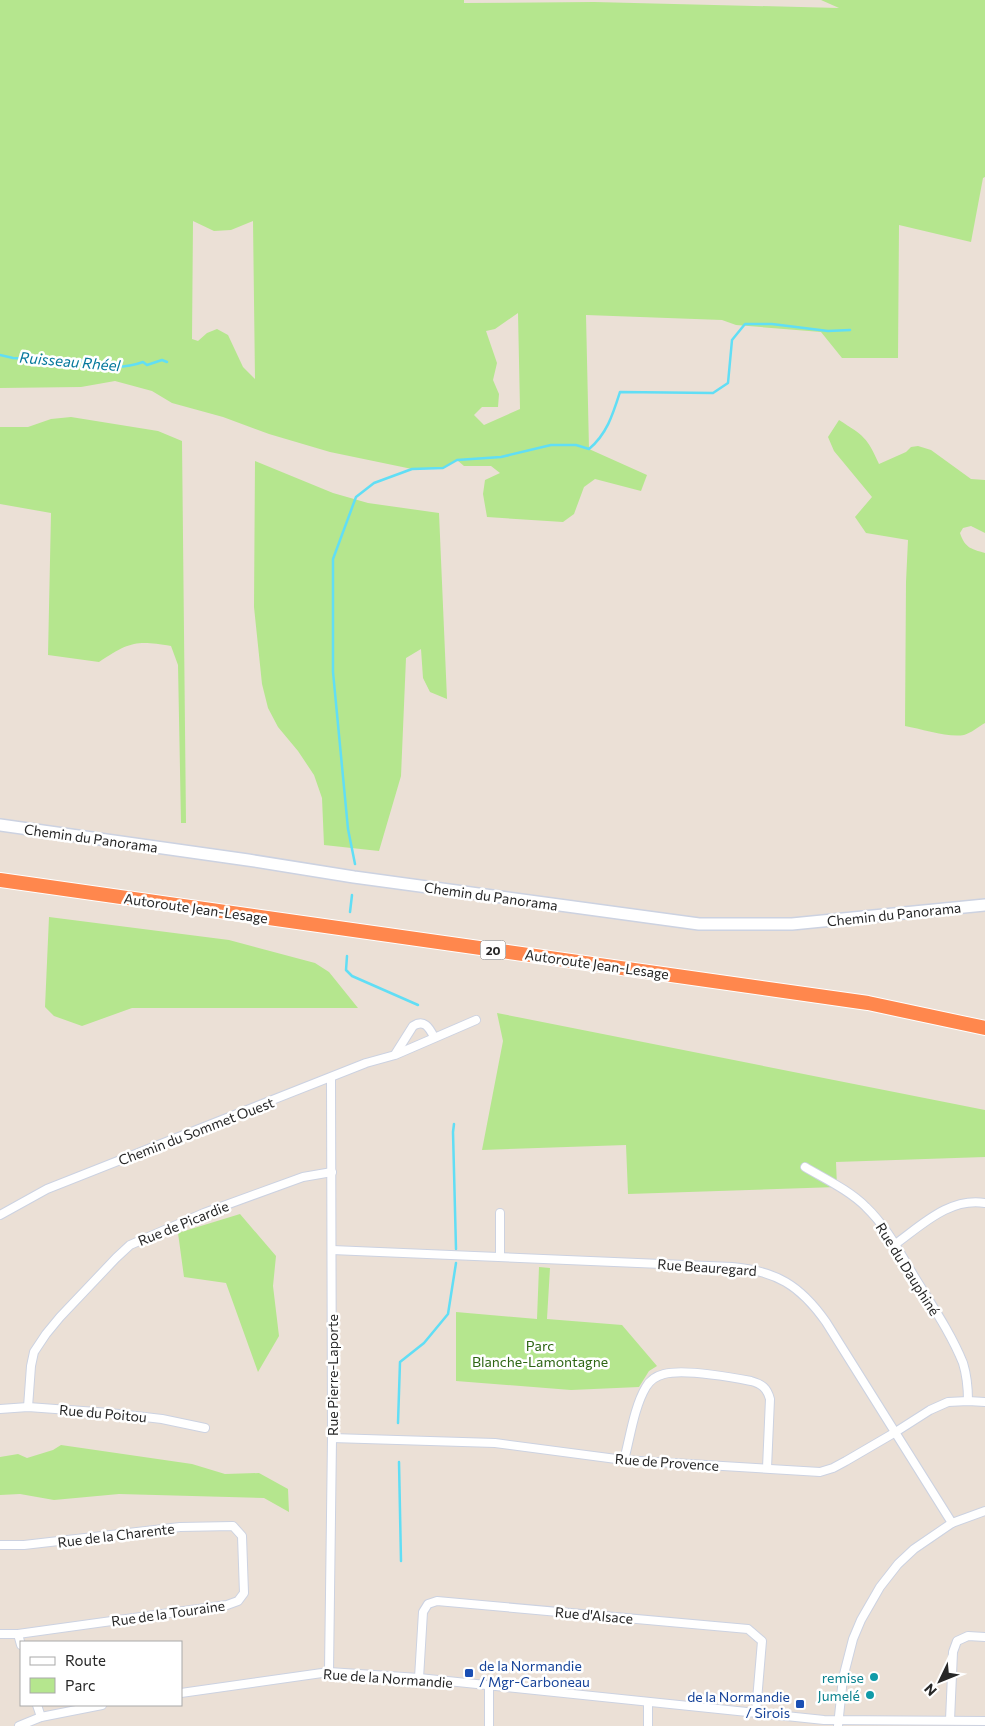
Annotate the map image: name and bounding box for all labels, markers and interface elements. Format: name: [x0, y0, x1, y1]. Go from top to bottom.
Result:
water label: Ruisseau Rhéel: [19, 348, 122, 374]
street label: Chemin du Panorama: [23, 820, 159, 856]
street label: Chemin du Panorama: [423, 878, 559, 914]
street label: Autoroute Jean-Lesage: [123, 889, 269, 927]
street label: Chemin du Panorama: [826, 898, 962, 930]
road number: 20: [480, 940, 506, 960]
street label: Autoroute Jean-Lesage: [524, 945, 670, 983]
street label: Chemin du Sommet Ouest: [116, 1093, 277, 1169]
street label: Rue de Picardie: [135, 1197, 231, 1249]
street label: Rue du Dauphiné: [873, 1219, 943, 1319]
street label: Rue Beauregard: [657, 1255, 757, 1279]
street label: Rue Pierre-Laporte: [324, 1314, 341, 1436]
park label: Parc Blanche-Lamontagne: [472, 1337, 608, 1370]
street label: Rue du Poitou: [58, 1401, 148, 1425]
street label: Rue de Provence: [614, 1450, 720, 1474]
street label: Rue de la Charente: [57, 1519, 175, 1551]
street label: Rue de la Touraine: [110, 1597, 226, 1629]
street label: Rue d'Alsace: [554, 1603, 634, 1627]
legend: [20, 1641, 182, 1706]
text: Route: [65, 1651, 106, 1669]
north arrow: [915, 1656, 965, 1706]
place label: de la Normandie / Mgr-Carboneau: [479, 1657, 590, 1690]
street label: Rue de la Normandie: [323, 1665, 453, 1691]
marker: de la Normandie / Mgr-Carboneau: [463, 1667, 475, 1679]
place label: remise: [822, 1669, 864, 1686]
marker: remise: [868, 1671, 880, 1683]
text: Parc: [65, 1676, 95, 1694]
text: N: [920, 1681, 940, 1700]
place label: Jumelé: [818, 1687, 860, 1704]
place label: de la Normandie / Sirois: [687, 1688, 790, 1721]
marker: Jumelé: [864, 1689, 876, 1701]
marker: de la Normandie / Sirois: [794, 1698, 806, 1710]

